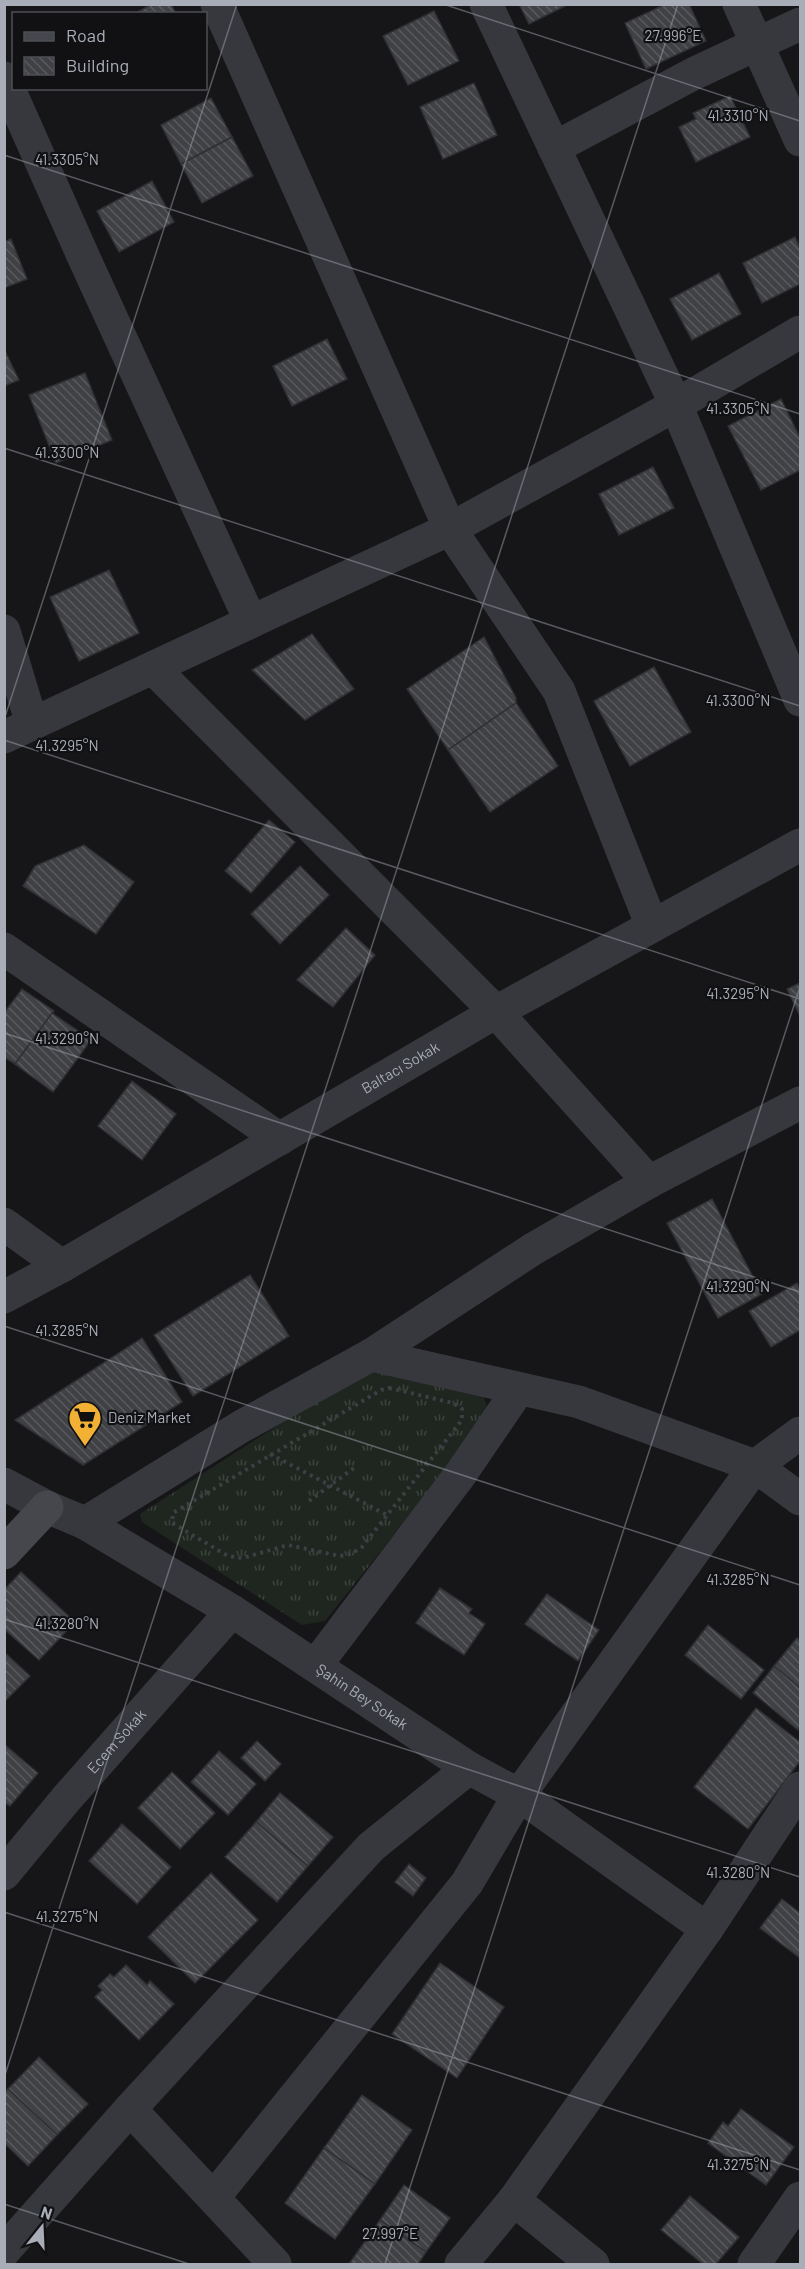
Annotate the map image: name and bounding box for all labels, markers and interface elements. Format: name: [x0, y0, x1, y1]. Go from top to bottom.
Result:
legend: [12, 12, 207, 90]
text: Road: [66, 24, 106, 46]
text: 27.996°E: [645, 26, 701, 44]
text: Building: [66, 54, 129, 76]
text: 41.3310°N: [707, 106, 769, 124]
text: 41.3305°N: [35, 150, 99, 168]
text: 41.3305°N: [706, 399, 770, 417]
text: 41.3300°N: [35, 443, 99, 461]
text: 41.3300°N: [706, 691, 770, 709]
text: 41.3295°N: [35, 736, 99, 754]
text: 41.3295°N: [706, 984, 770, 1002]
text: 41.3290°N: [35, 1029, 99, 1047]
street label: Baltacı Sokak: [358, 1037, 443, 1097]
text: 41.3290°N: [706, 1277, 770, 1295]
text: 41.3285°N: [35, 1321, 99, 1339]
supermarket icon: Deniz Market: [67, 1400, 103, 1447]
place label: Deniz Market: [108, 1408, 191, 1426]
text: 41.3285°N: [706, 1570, 770, 1588]
text: 41.3280°N: [35, 1614, 99, 1632]
street label: Şahin Bey Sokak: [313, 1659, 412, 1733]
street label: Ecem Sokak: [83, 1705, 149, 1777]
text: 41.3280°N: [706, 1863, 770, 1881]
text: 41.3275°N: [36, 1907, 98, 1925]
text: 41.3275°N: [707, 2155, 769, 2173]
north arrow: [12, 2197, 72, 2257]
text: N: [39, 2202, 55, 2223]
text: 27.997°E: [362, 2224, 418, 2242]

